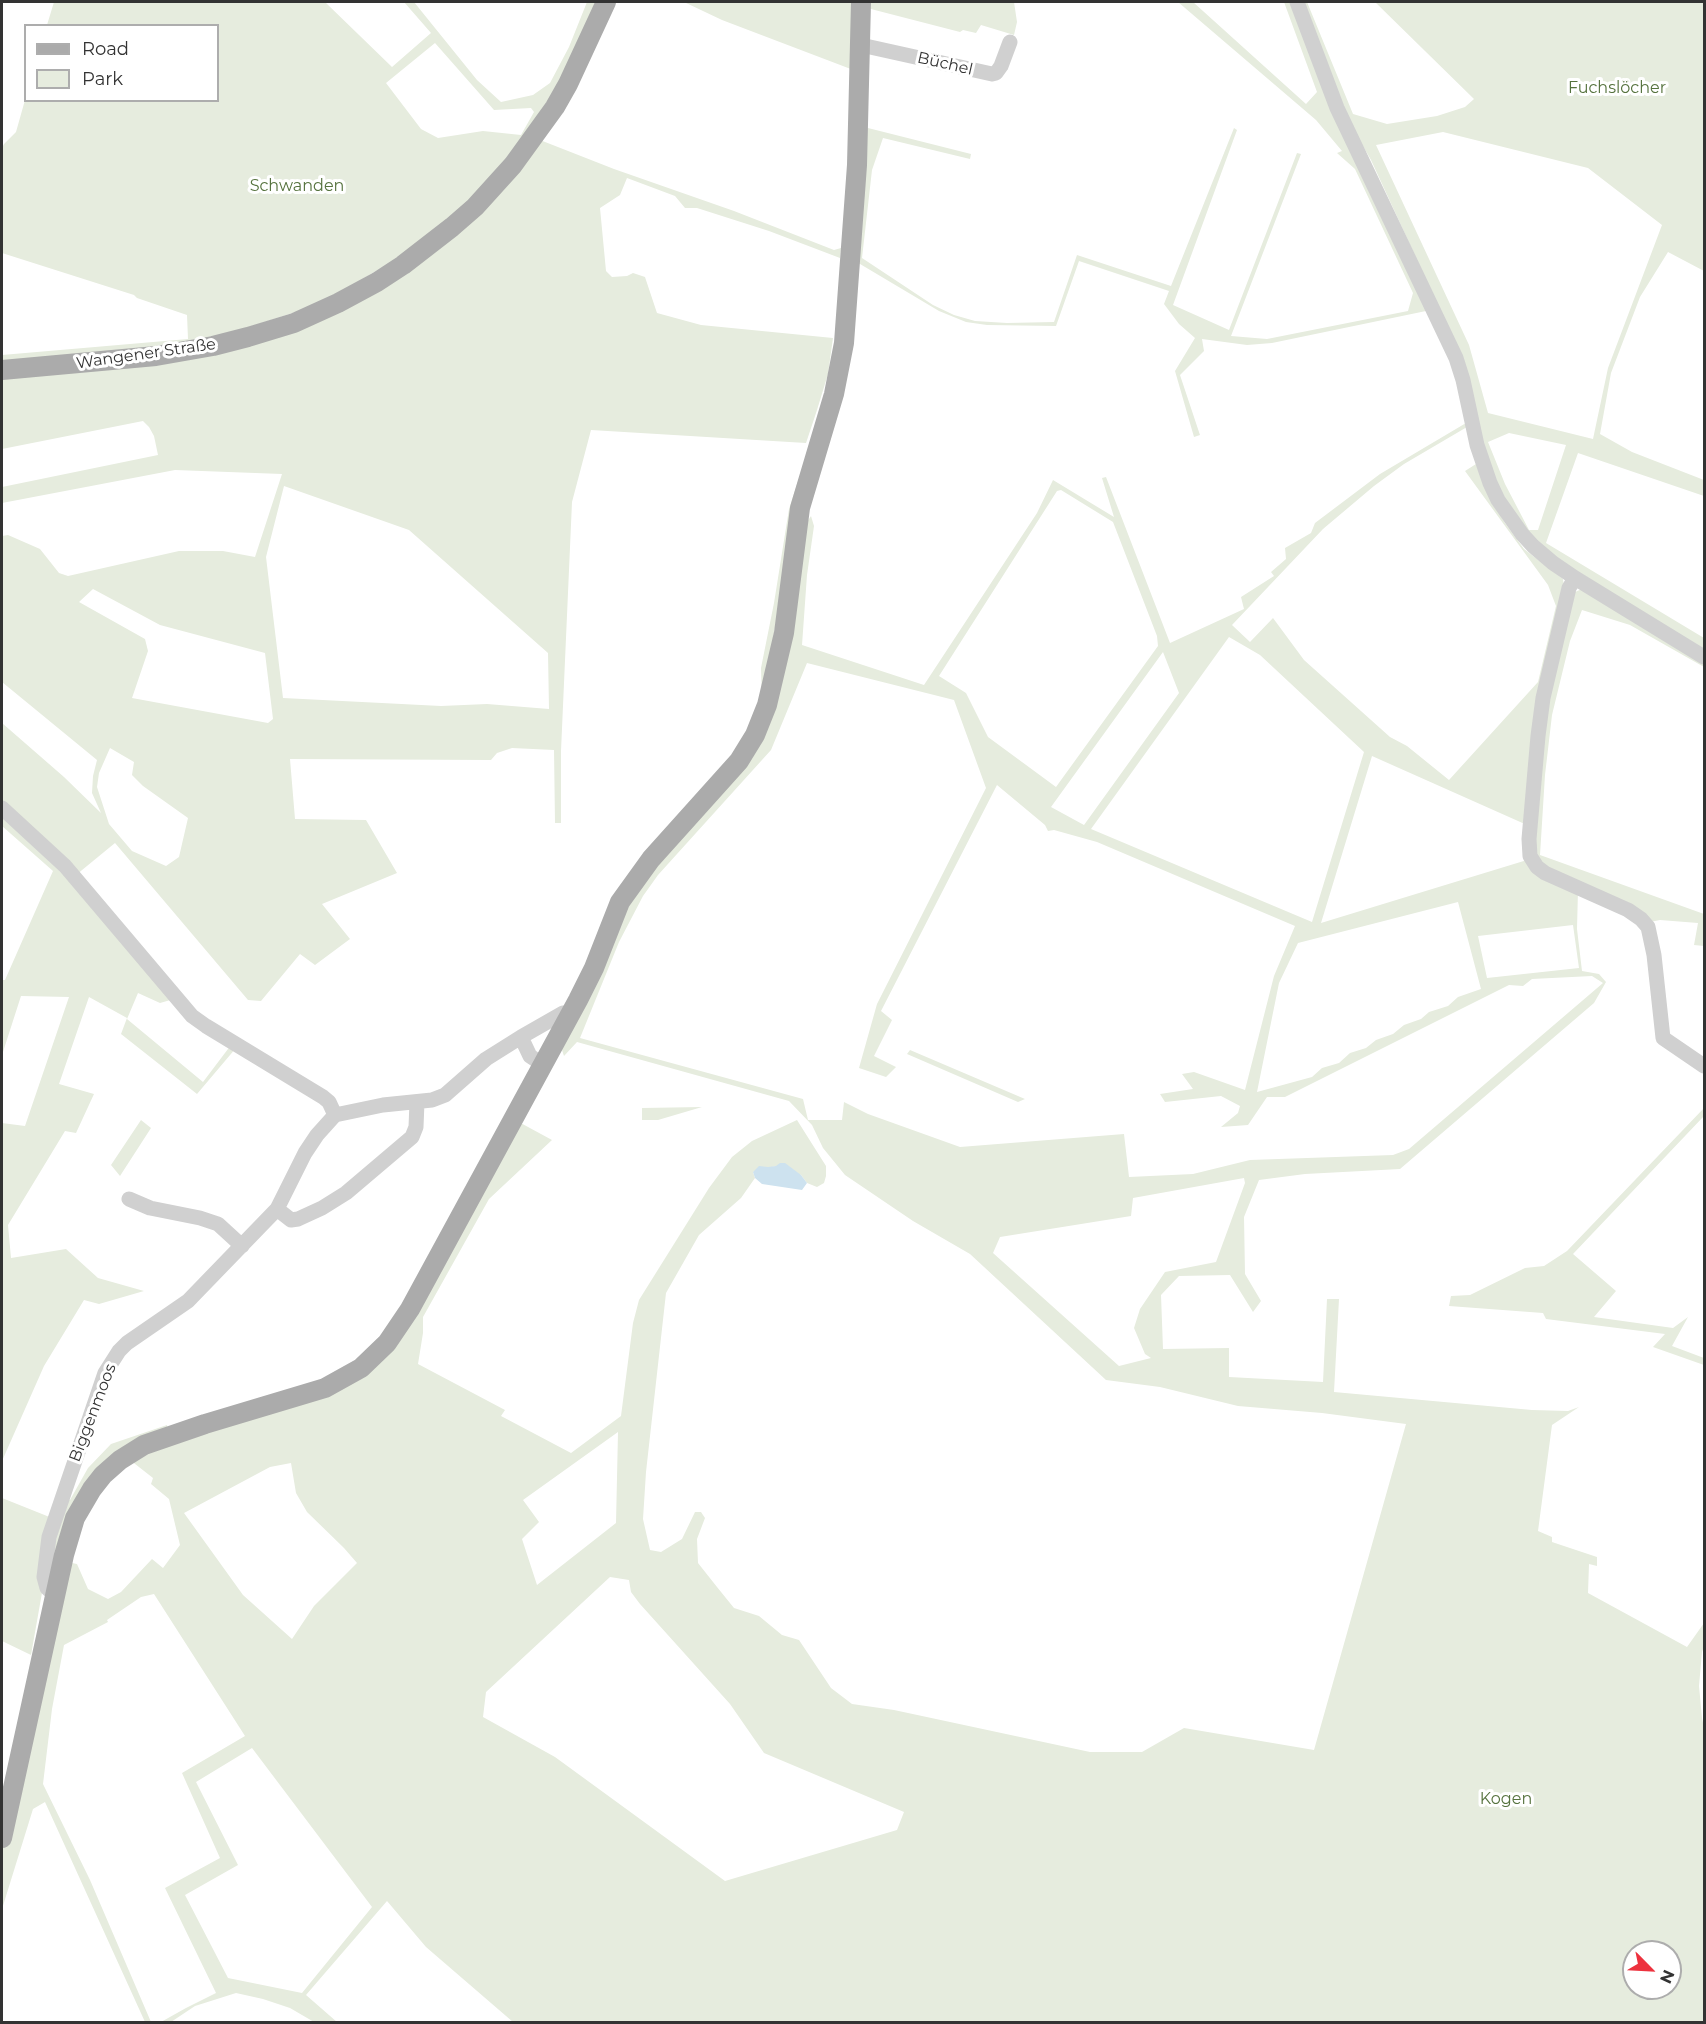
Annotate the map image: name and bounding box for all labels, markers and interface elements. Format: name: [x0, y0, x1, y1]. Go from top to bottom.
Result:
legend: [24, 24, 219, 102]
text: Road: [82, 38, 129, 60]
street label: Büchel: [915, 48, 975, 80]
text: Park: [82, 68, 123, 90]
park label: Fuchslöcher: [1568, 78, 1666, 98]
park label: Schwanden: [250, 176, 344, 196]
street label: Wangener Straße: [75, 335, 217, 373]
street label: Biggenmoos: [65, 1361, 121, 1465]
park label: Kogen: [1480, 1789, 1532, 1809]
north arrow: [1622, 1940, 1682, 2000]
text: N: [1656, 1967, 1678, 1986]

